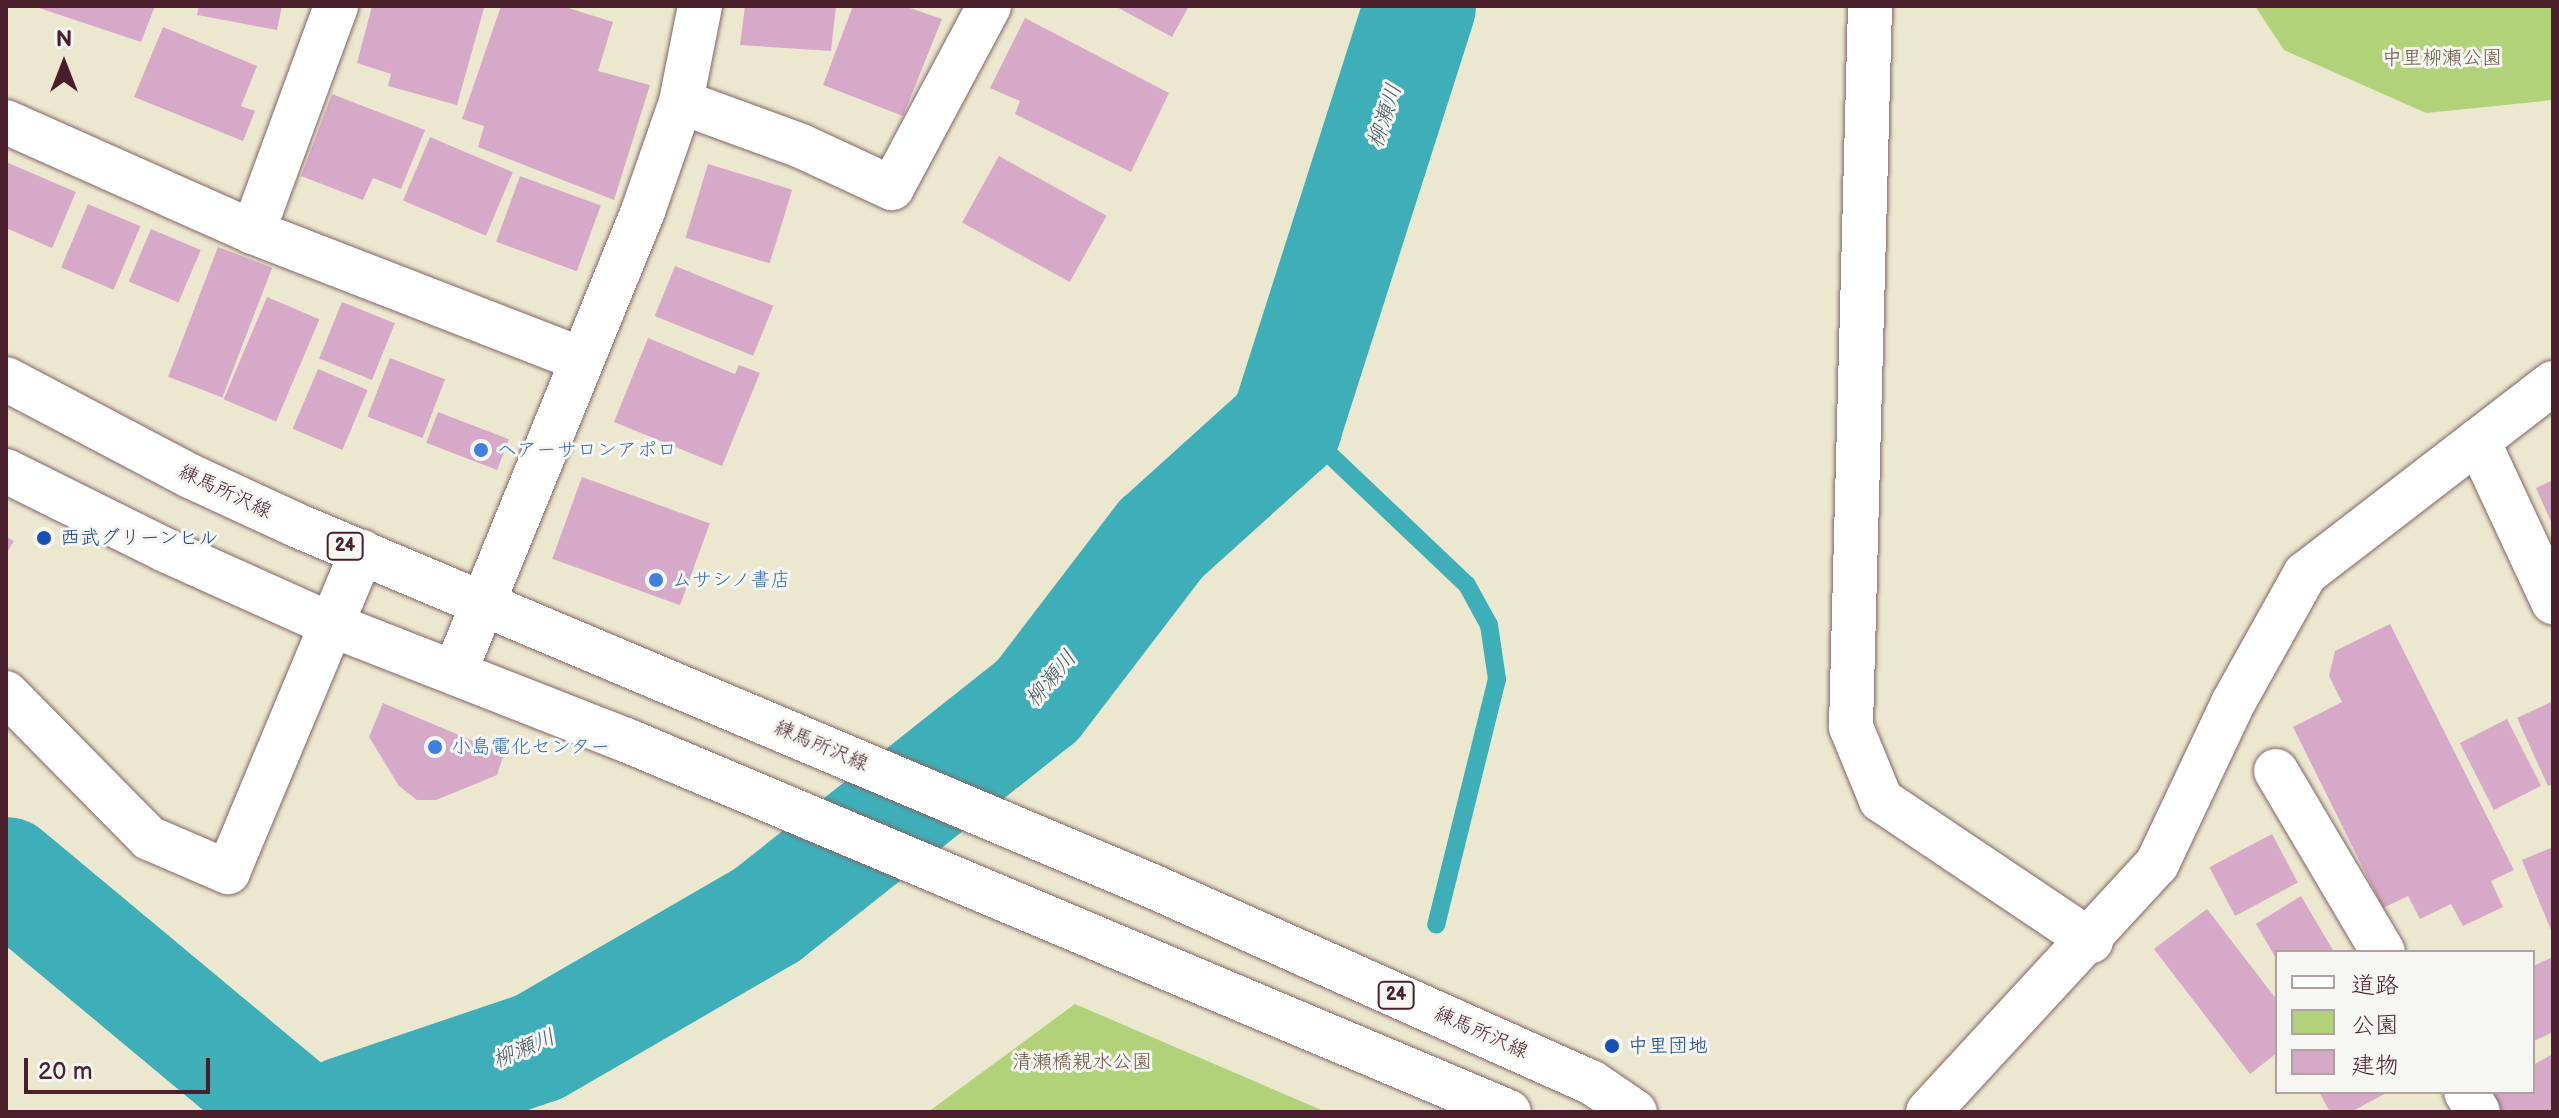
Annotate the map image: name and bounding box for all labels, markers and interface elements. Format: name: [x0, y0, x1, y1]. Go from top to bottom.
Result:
north arrow: [24, 24, 104, 104]
text: N: [56, 26, 72, 53]
park label: 中里柳瀬公園: [2382, 46, 2502, 70]
water label: 柳瀬川: [1362, 81, 1408, 151]
place label: ヘアーサロンアポロ: [497, 438, 676, 462]
marker: ヘアーサロンアポロ: [472, 441, 490, 459]
street label: 練馬所沢線: [175, 460, 275, 524]
place label: 西武グリーンヒル: [60, 526, 220, 550]
marker: 西武グリーンヒル: [35, 529, 53, 547]
road number: 24: [325, 532, 365, 560]
place label: ムサシノ書店: [672, 568, 792, 592]
marker: ムサシノ書店: [647, 571, 665, 589]
water label: 柳瀬川: [1020, 645, 1082, 713]
street label: 練馬所沢線: [770, 715, 872, 777]
place label: 小島電化センター: [451, 735, 611, 759]
marker: 小島電化センター: [426, 738, 444, 756]
legend: [2275, 950, 2535, 1094]
text: 道路: [2351, 971, 2399, 1000]
road number: 24: [1376, 981, 1416, 1009]
street label: 練馬所沢線: [1430, 1002, 1532, 1064]
text: 公園: [2351, 1011, 2399, 1040]
water label: 柳瀬川: [488, 1024, 560, 1074]
place label: 中里団地: [1628, 1034, 1708, 1058]
marker: 中里団地: [1603, 1037, 1621, 1055]
scale bar: [28, 1042, 214, 1092]
park label: 清瀬橋親水公園: [1012, 1050, 1152, 1074]
text: 建物: [2351, 1051, 2399, 1080]
text: 20 m: [38, 1057, 93, 1086]

